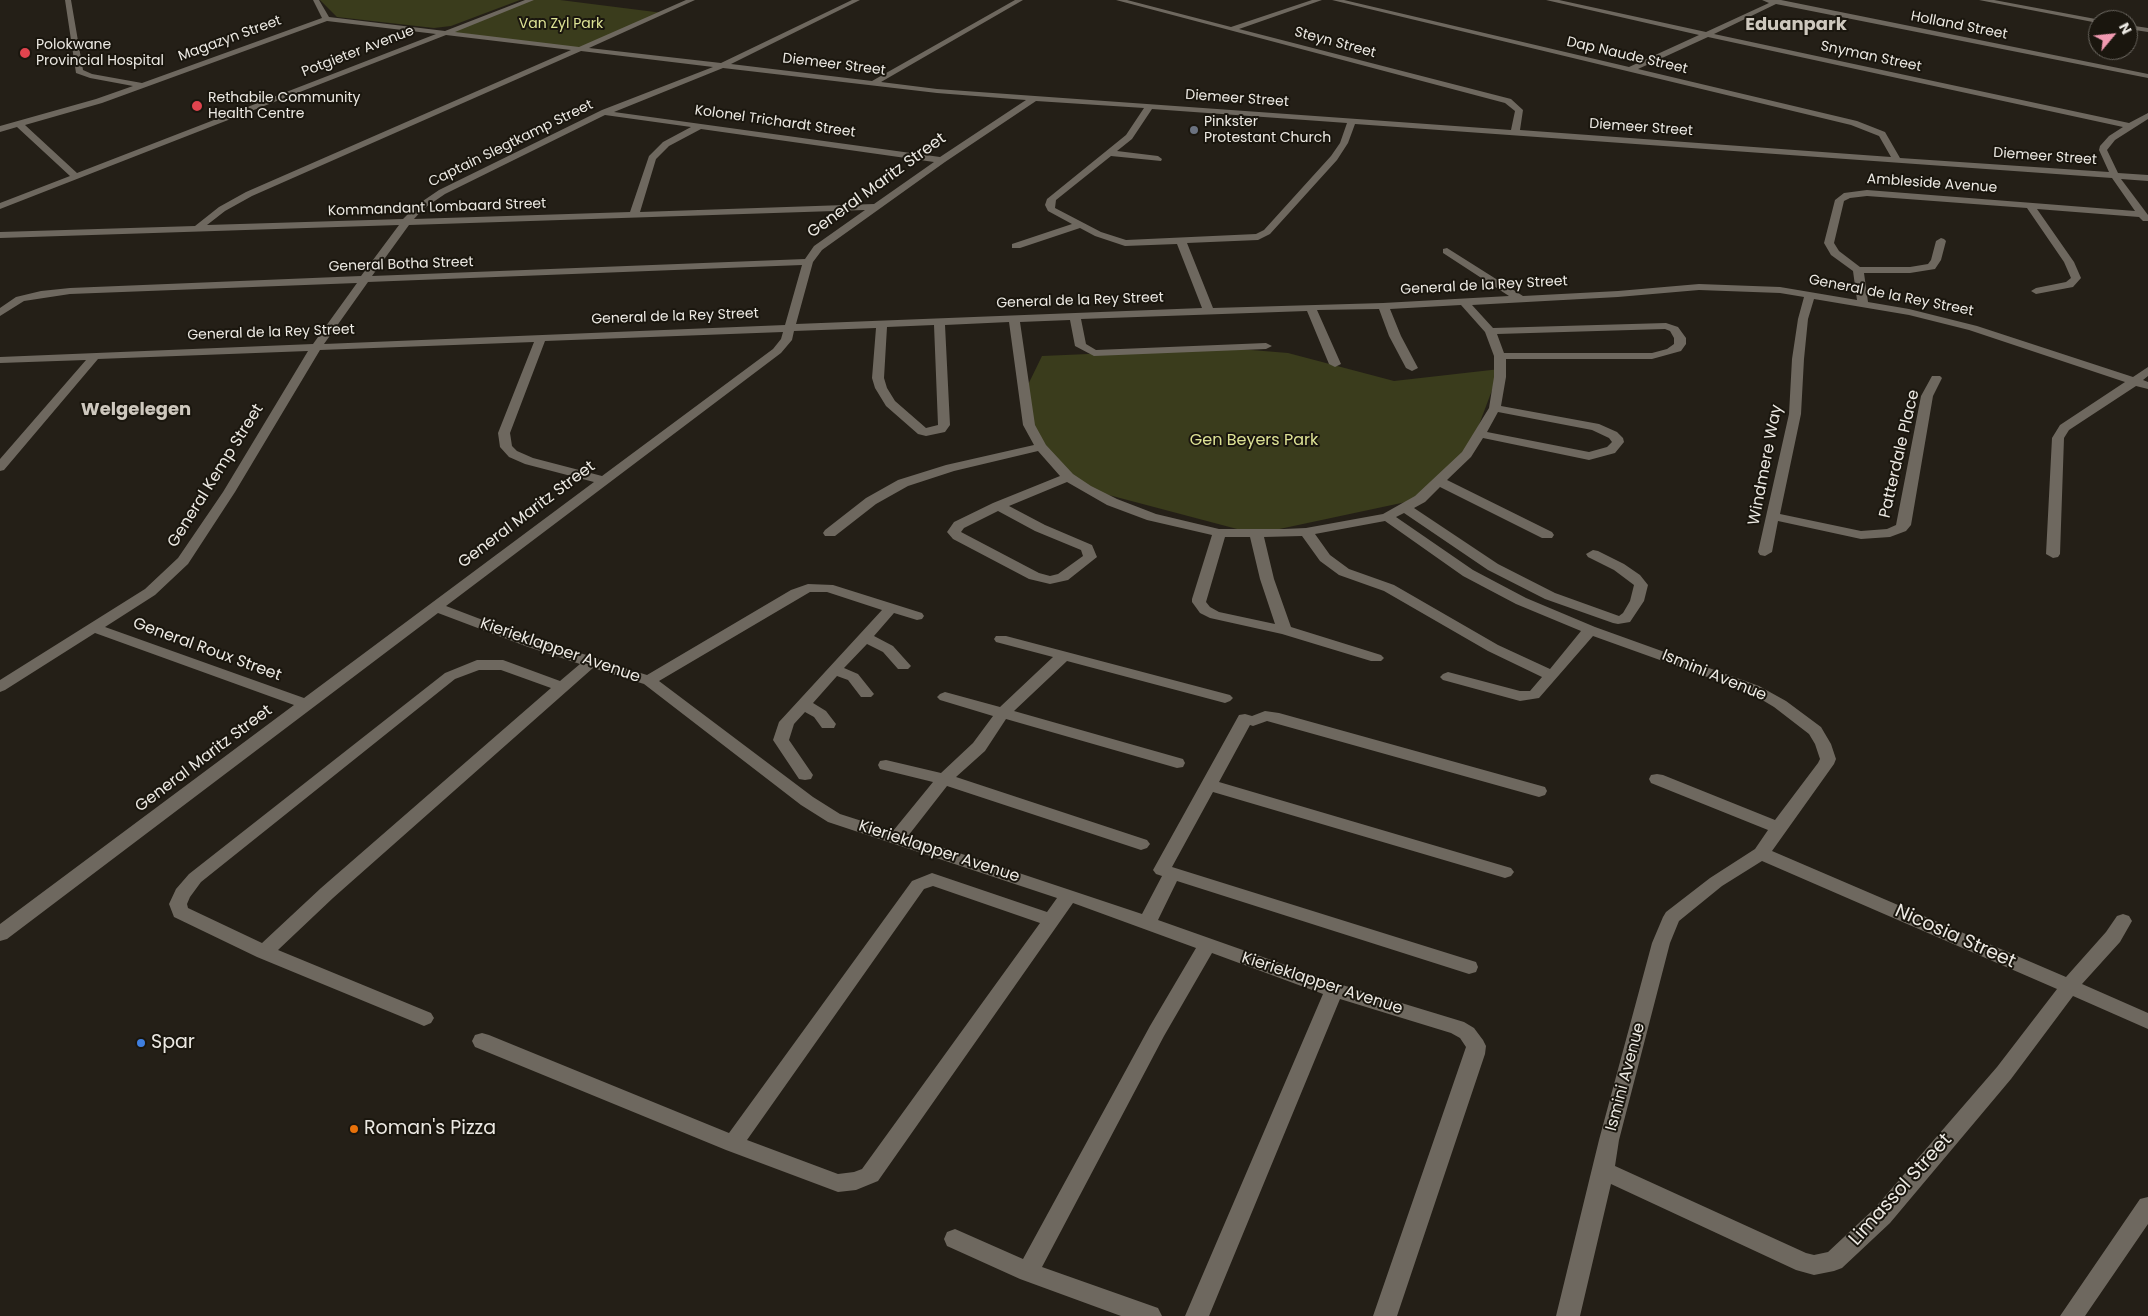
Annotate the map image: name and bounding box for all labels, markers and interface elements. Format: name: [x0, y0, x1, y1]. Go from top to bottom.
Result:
street label: Holland Street: [1909, 8, 2009, 44]
north arrow: [2088, 10, 2138, 60]
street label: Magazyn Street: [176, 13, 284, 65]
district label: Eduanpark: [1745, 14, 1847, 36]
park label: Van Zyl Park: [519, 16, 603, 32]
text: N: [2114, 19, 2137, 38]
street label: Potgieter Avenue: [299, 23, 417, 81]
street label: Steyn Street: [1292, 24, 1378, 62]
street label: Dap Naude Street: [1565, 34, 1689, 78]
place label: Polokwane Provincial Hospital: [36, 37, 164, 70]
street label: Snyman Street: [1819, 38, 1923, 76]
marker: Polokwane Provincial Hospital: [18, 46, 32, 60]
street label: Diemeer Street: [781, 50, 887, 80]
street label: Diemeer Street: [1185, 87, 1289, 111]
place label: Rethabile Community Health Centre: [208, 90, 360, 122]
street label: Captain Slegtkamp Street: [426, 97, 596, 191]
marker: Rethabile Community Health Centre: [190, 99, 204, 113]
street label: Kolonel Trichardt Street: [693, 102, 857, 142]
place label: Pinkster Protestant Church: [1204, 114, 1331, 146]
street label: Diemeer Street: [1589, 116, 1693, 140]
marker: Pinkster Protestant Church: [1188, 124, 1200, 136]
street label: General Maritz Street: [804, 129, 950, 243]
street label: Diemeer Street: [1993, 145, 2097, 169]
street label: Ambleside Avenue: [1866, 171, 1998, 197]
street label: Kommandant Lombaard Street: [327, 196, 547, 220]
street label: General Botha Street: [328, 254, 474, 276]
street label: General de la Rey Street: [1807, 272, 1975, 320]
street label: General de la Rey Street: [1400, 273, 1568, 299]
street label: General de la Rey Street: [996, 290, 1164, 312]
street label: General de la Rey Street: [591, 306, 759, 328]
street label: General de la Rey Street: [187, 322, 355, 344]
street label: Patterdale Place: [1876, 388, 1924, 520]
district label: Welgelegen: [81, 399, 191, 421]
street label: General Kemp Street: [164, 401, 268, 551]
street label: Windmere Way: [1745, 403, 1787, 527]
park label: Gen Beyers Park: [1190, 431, 1318, 451]
street label: General Maritz Street: [455, 457, 599, 573]
street label: General Roux Street: [130, 614, 284, 686]
street label: Kierieklapper Avenue: [477, 615, 643, 687]
street label: Ismini Avenue: [1659, 646, 1769, 706]
street label: General Maritz Street: [132, 701, 276, 817]
street label: Kierieklapper Avenue: [856, 817, 1022, 887]
street label: Nicosia Street: [1891, 900, 2019, 974]
street label: Kierieklapper Avenue: [1239, 949, 1405, 1019]
street label: Ismini Avenue: [1602, 1021, 1650, 1133]
place label: Spar: [151, 1032, 195, 1054]
marker: Spar: [135, 1037, 147, 1049]
place label: Roman's Pizza: [364, 1118, 496, 1140]
marker: Roman's Pizza: [348, 1123, 360, 1135]
street label: Limassol Street: [1845, 1129, 1957, 1251]

